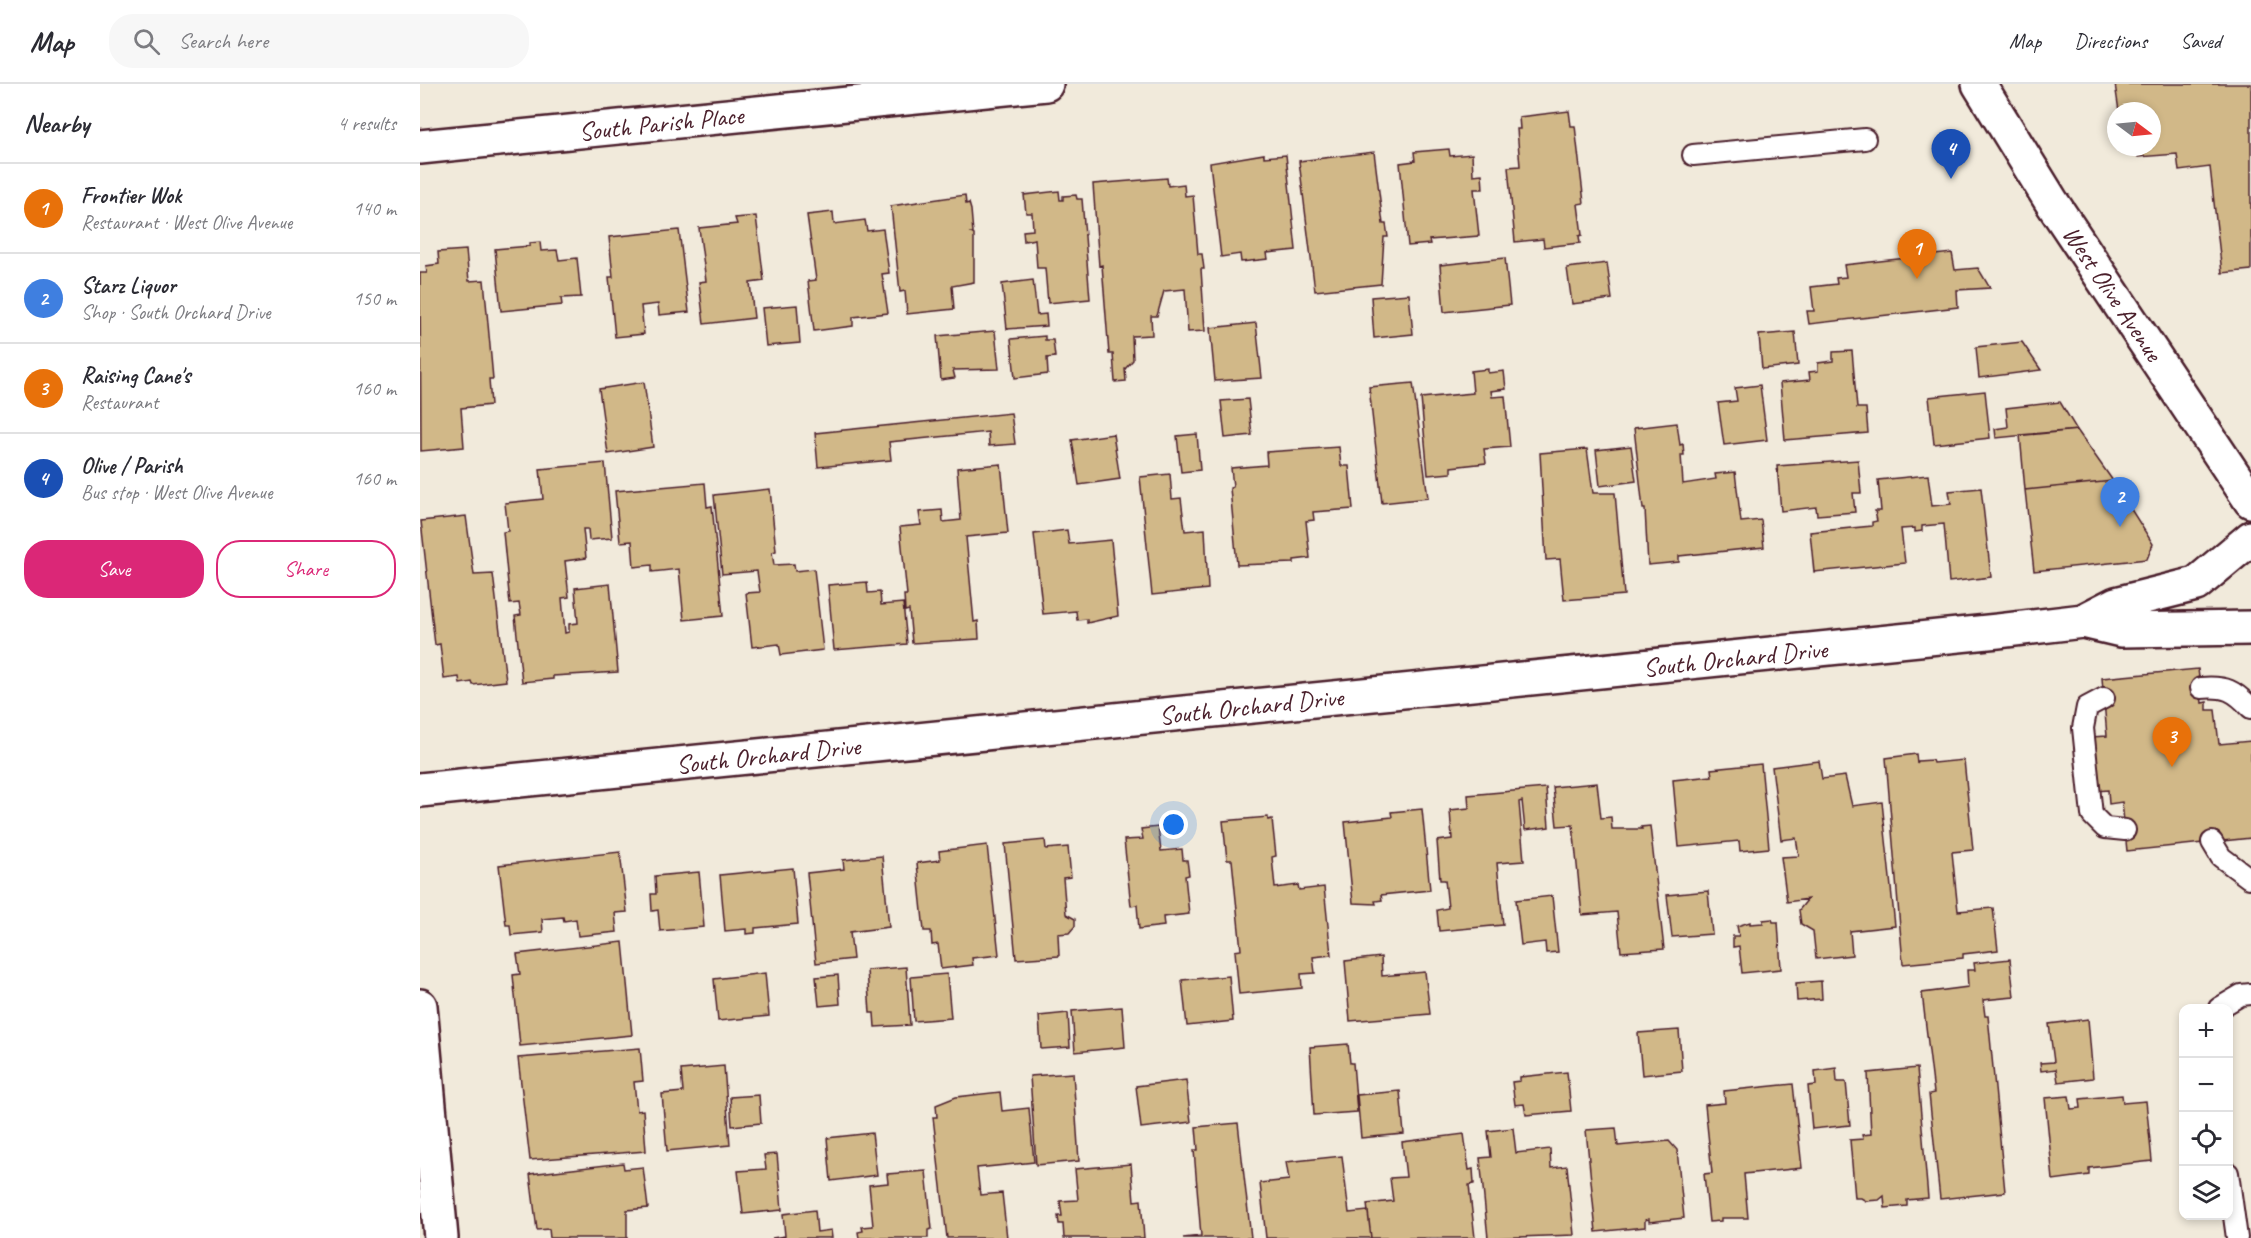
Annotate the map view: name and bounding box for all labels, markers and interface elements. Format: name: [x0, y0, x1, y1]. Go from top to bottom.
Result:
search box: [109, 14, 529, 68]
text: Map: [30, 24, 73, 59]
icon: search: [130, 25, 163, 58]
text: Search here: [178, 27, 268, 55]
text: Map: [2009, 28, 2041, 54]
text: Directions: [2074, 28, 2147, 54]
text: Saved: [2180, 28, 2221, 54]
street label: South Parish Place: [577, 98, 746, 149]
north arrow: [2107, 102, 2161, 156]
text: Nearby: [24, 107, 89, 140]
text: 4 results: [337, 111, 396, 136]
pin: 4: [1932, 130, 1970, 179]
text: Frontier Wok: [81, 182, 181, 210]
text: 1: [39, 196, 48, 221]
text: 140 m: [353, 196, 396, 221]
text: Restaurant · West Olive Avenue: [81, 210, 292, 235]
street label: West Olive Avenue: [2055, 219, 2171, 369]
pin: 1: [1898, 230, 1936, 279]
text: Starz Liquor: [81, 272, 176, 300]
text: 2: [39, 286, 48, 311]
text: 150 m: [353, 286, 396, 311]
text: Shop · South Orchard Drive: [81, 300, 271, 325]
text: Raising Cane's: [81, 362, 190, 390]
text: 3: [39, 376, 48, 401]
text: 160 m: [353, 376, 396, 401]
text: Restaurant: [81, 390, 158, 415]
text: Olive / Parish: [81, 452, 183, 480]
text: 4: [39, 466, 48, 491]
text: 160 m: [353, 466, 396, 491]
pin: 2: [2100, 478, 2140, 527]
text: Bus stop · West Olive Avenue: [81, 480, 272, 505]
button: Save: [24, 540, 204, 598]
button: Share: [216, 540, 396, 598]
street label: South Orchard Drive: [1641, 632, 1830, 685]
street label: South Orchard Drive: [1157, 680, 1346, 733]
pin: 3: [2152, 718, 2192, 767]
street label: South Orchard Drive: [674, 729, 863, 782]
your location: [1159, 810, 1188, 839]
map controls: [2179, 1004, 2233, 1220]
button: +: [2179, 1004, 2233, 1058]
button: −: [2179, 1058, 2233, 1112]
button: locate: [2179, 1112, 2233, 1166]
button: layers: [2179, 1166, 2233, 1220]

